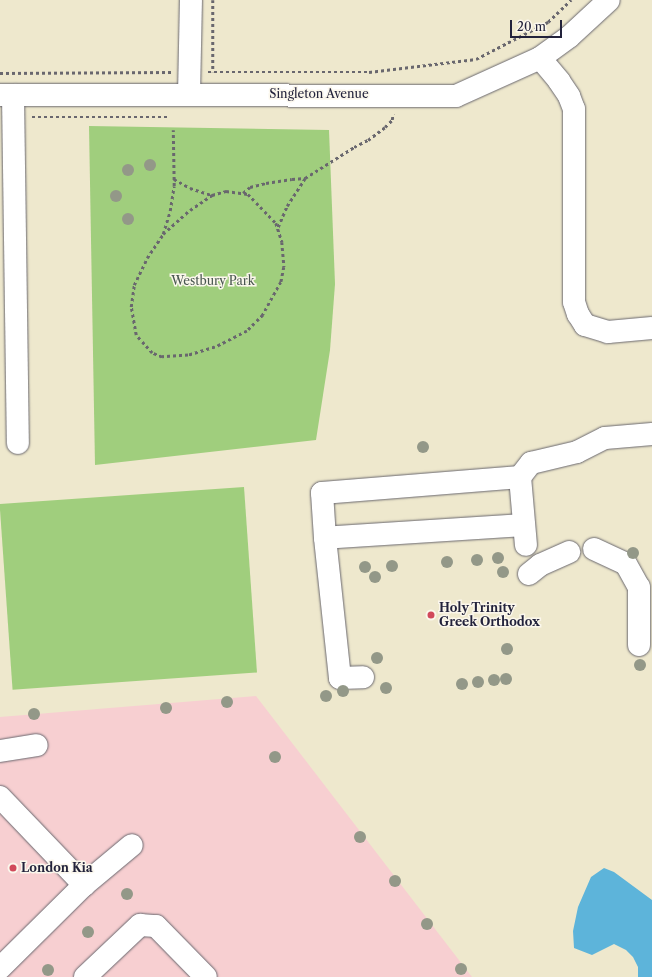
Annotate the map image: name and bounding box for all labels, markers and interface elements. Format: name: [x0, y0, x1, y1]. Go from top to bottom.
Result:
scale bar: [512, 12, 564, 38]
text: 20 m: [517, 19, 546, 34]
street label: Singleton Avenue: [269, 87, 369, 101]
park label: Westbury Park: [171, 274, 255, 288]
place label: Holy Trinity Greek Orthodox: [439, 601, 540, 629]
marker: Holy Trinity Greek Orthodox: [426, 610, 436, 620]
place label: London Kia: [21, 861, 93, 875]
marker: London Kia: [8, 863, 18, 873]

